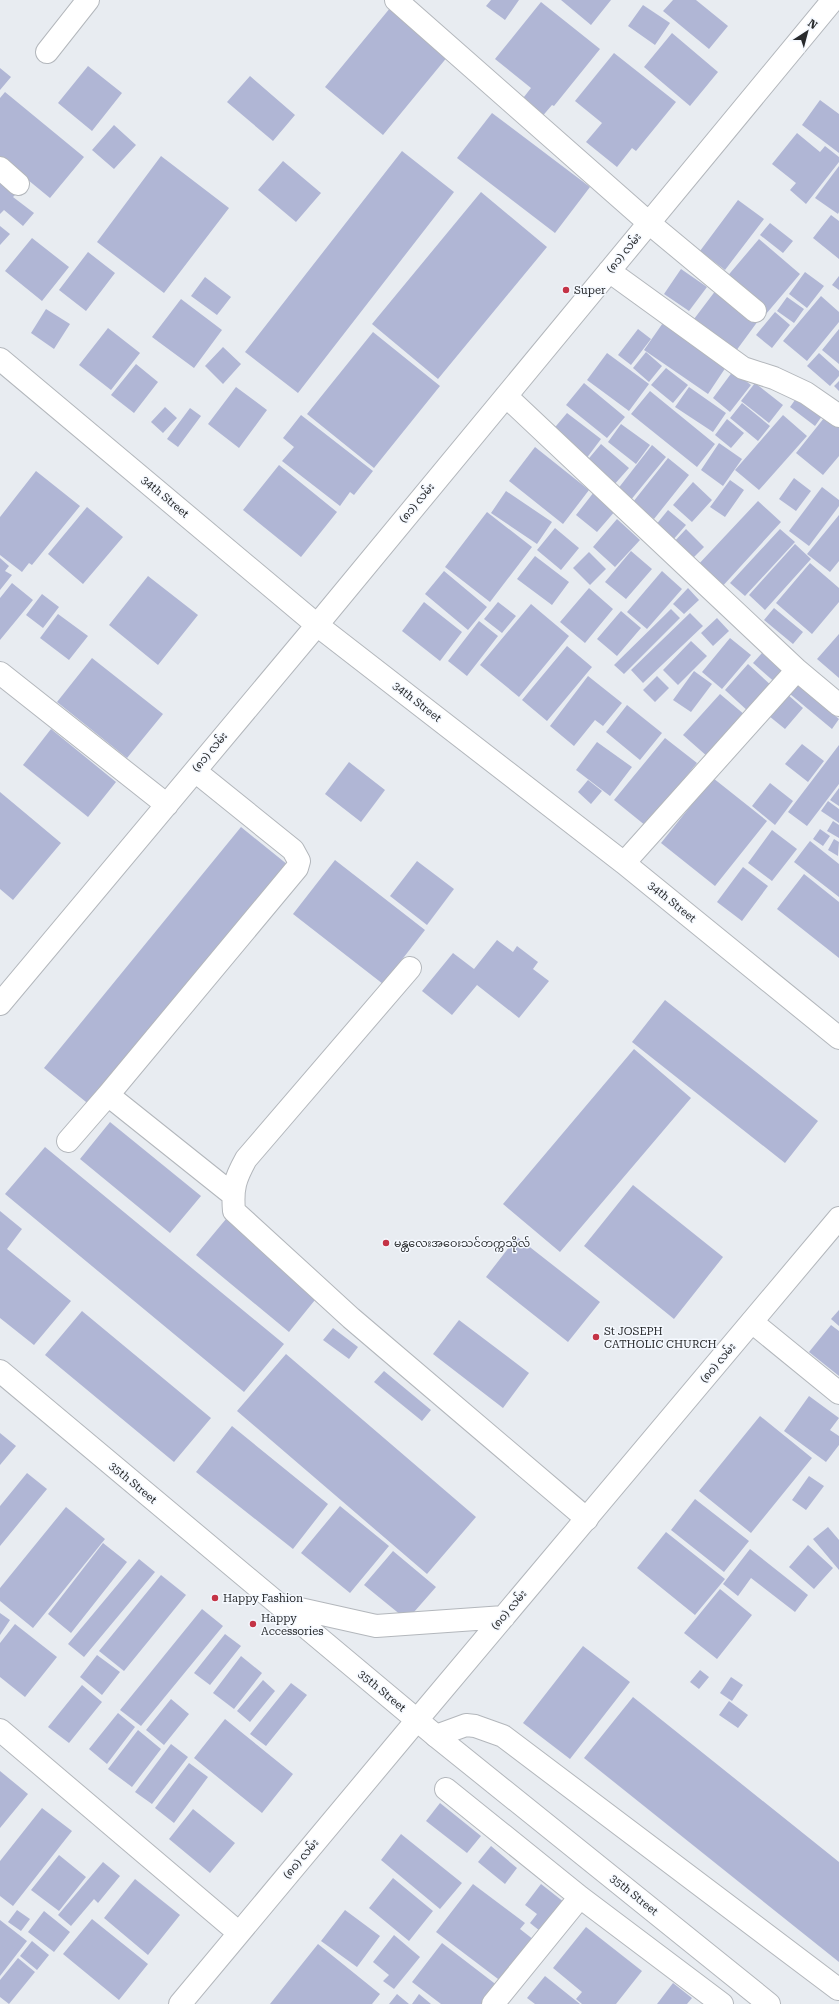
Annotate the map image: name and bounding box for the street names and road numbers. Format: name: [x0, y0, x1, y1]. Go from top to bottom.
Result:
street label: (၈၁) လမ်း: [603, 230, 644, 276]
street label: 34th Street: [139, 473, 191, 521]
street label: (၈၁) လမ်း: [396, 480, 437, 525]
street label: 34th Street: [390, 679, 444, 725]
street label: (၈၁) လမ်း: [189, 729, 230, 774]
street label: 34th Street: [645, 879, 699, 925]
street label: (၈၀) လမ်း: [697, 1340, 739, 1386]
street label: 35th Street: [107, 1459, 159, 1507]
street label: (၈၀) လမ်း: [488, 1587, 530, 1633]
street label: 35th Street: [356, 1667, 408, 1715]
street label: (၈၀) လမ်း: [280, 1836, 322, 1882]
street label: 35th Street: [607, 1872, 661, 1918]

